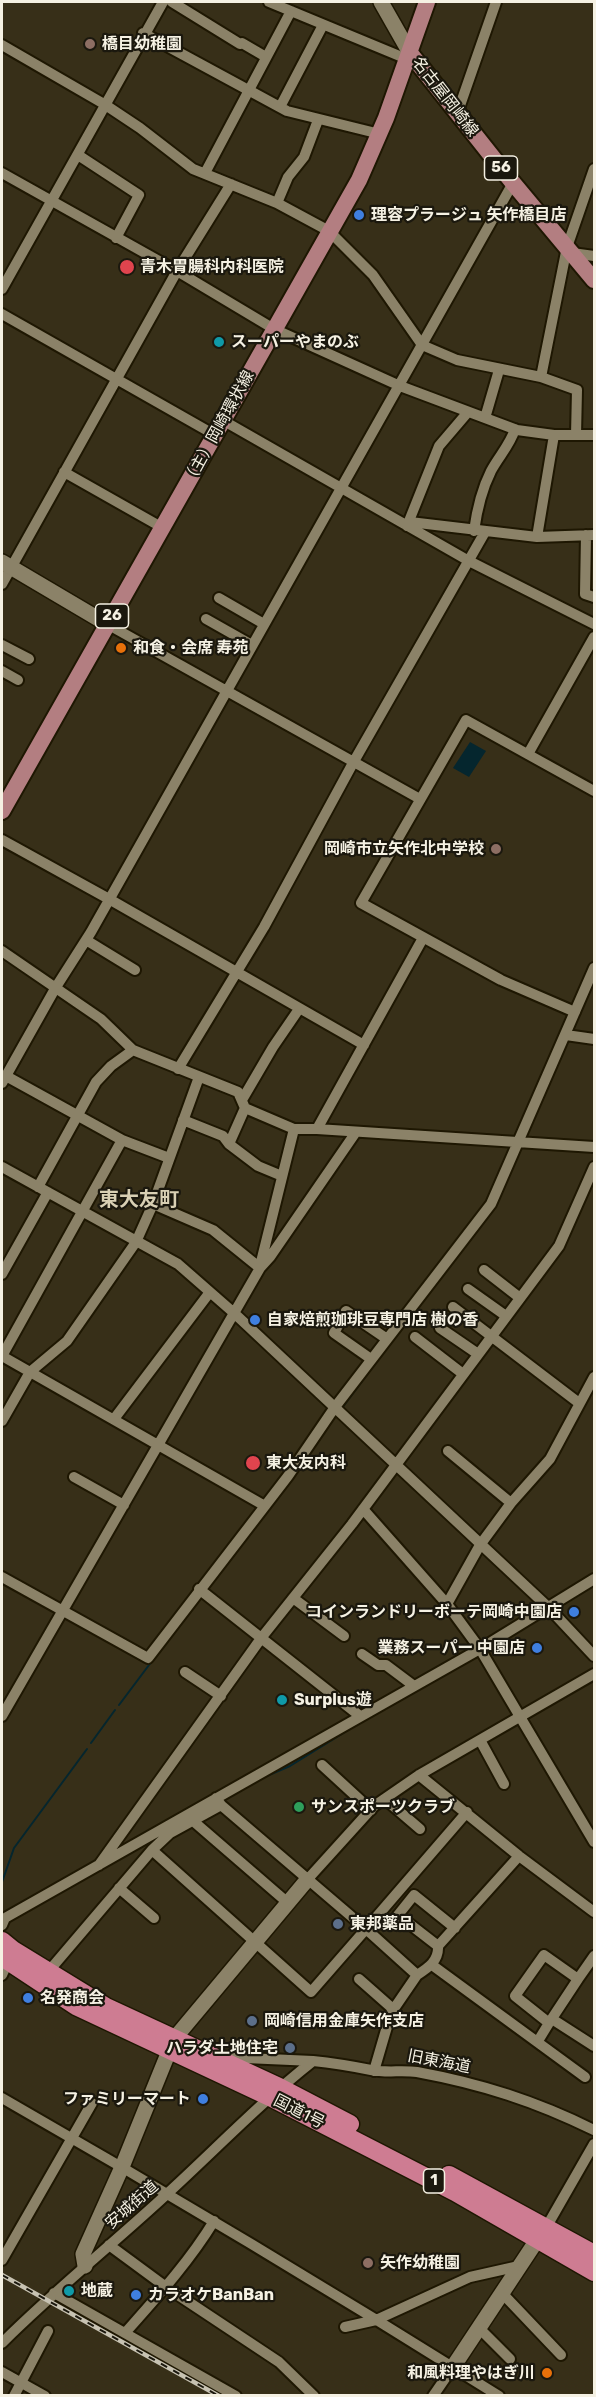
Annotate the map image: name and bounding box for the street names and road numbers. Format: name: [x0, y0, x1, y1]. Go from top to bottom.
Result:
street label: 名古屋岡崎線: [408, 53, 482, 141]
road number: 56: [484, 156, 518, 180]
street label: （主）岡崎環状線: [180, 367, 258, 489]
road number: 26: [96, 604, 128, 628]
street label: 旧東海道: [406, 2046, 472, 2078]
street label: 国道1号: [270, 2091, 328, 2133]
road number: 1: [424, 2169, 444, 2193]
street label: 安城街道: [102, 2177, 162, 2233]

